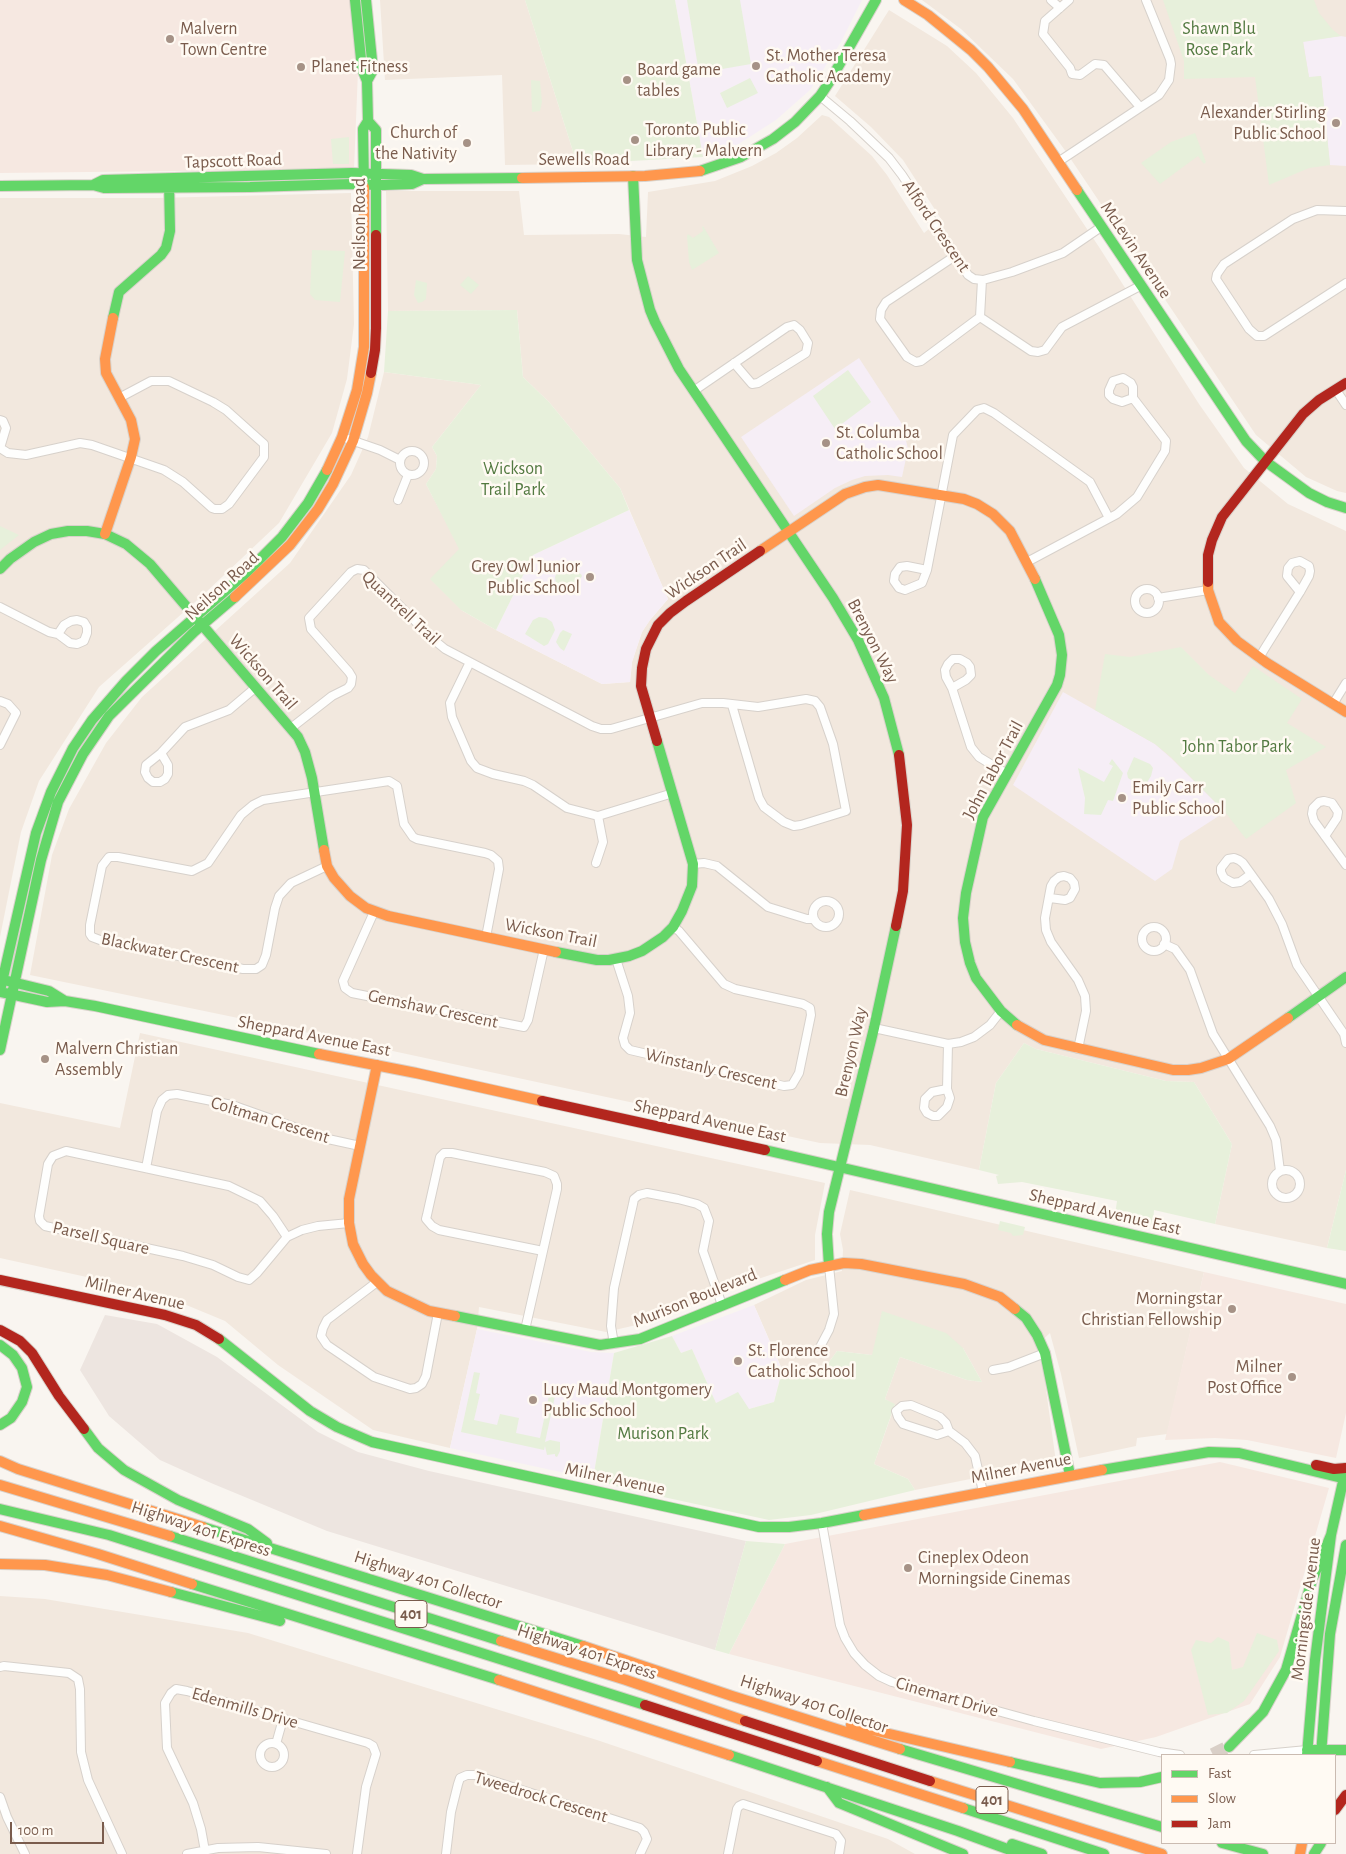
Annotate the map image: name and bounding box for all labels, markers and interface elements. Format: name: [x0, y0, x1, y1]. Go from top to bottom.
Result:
place label: Malvern Town Centre: [180, 18, 267, 60]
park label: Shawn Blu Rose Park: [1182, 18, 1256, 60]
marker: Malvern Town Centre: [164, 33, 176, 45]
place label: St. Mother Teresa Catholic Academy: [766, 45, 891, 88]
place label: Planet Fitness: [311, 56, 408, 78]
place label: Board game tables: [637, 59, 721, 102]
marker: St. Mother Teresa Catholic Academy: [750, 60, 762, 72]
marker: Planet Fitness: [295, 61, 307, 73]
marker: Board game tables: [621, 74, 633, 86]
place label: Alexander Stirling Public School: [1200, 102, 1326, 144]
marker: Alexander Stirling Public School: [1330, 117, 1342, 129]
place label: Toronto Public Library - Malvern: [645, 119, 762, 162]
place label: Church of the Nativity: [375, 122, 457, 164]
marker: Toronto Public Library - Malvern: [629, 134, 641, 146]
marker: Church of the Nativity: [461, 137, 473, 149]
street label: Tapscott Road: [184, 149, 282, 173]
street label: Sewells Road: [539, 149, 629, 171]
street label: Alford Crescent: [897, 176, 975, 276]
street label: Neilson Road: [349, 178, 371, 270]
street label: McLevin Avenue: [1096, 197, 1176, 303]
place label: St. Columba Catholic School: [836, 422, 943, 464]
marker: St. Columba Catholic School: [820, 437, 832, 449]
park label: Wickson Trail Park: [481, 458, 545, 500]
street label: Wickson Trail: [661, 534, 751, 604]
street label: Neilson Road: [180, 547, 264, 625]
place label: Grey Owl Junior Public School: [471, 556, 580, 598]
street label: Quantrell Trail: [357, 566, 445, 650]
marker: Grey Owl Junior Public School: [584, 571, 596, 583]
street label: Brenyon Way: [843, 595, 903, 687]
street label: Wickson Trail: [224, 630, 302, 714]
street label: John Tabor Trail: [958, 717, 1028, 823]
park label: John Tabor Park: [1182, 736, 1292, 758]
place label: Emily Carr Public School: [1132, 777, 1225, 820]
marker: Emily Carr Public School: [1116, 792, 1128, 804]
street label: Wickson Trail: [503, 913, 599, 953]
street label: Blackwater Crescent: [99, 928, 241, 978]
street label: Gemshaw Crescent: [366, 985, 500, 1033]
street label: Brenyon Way: [830, 1005, 872, 1099]
street label: Sheppard Avenue East: [236, 1011, 392, 1061]
place label: Malvern Christian Assembly: [55, 1038, 178, 1080]
street label: Winstanly Crescent: [643, 1043, 779, 1095]
marker: Malvern Christian Assembly: [39, 1053, 51, 1065]
street label: Coltman Crescent: [208, 1092, 332, 1148]
street label: Sheppard Avenue East: [632, 1094, 788, 1148]
street label: Sheppard Avenue East: [1027, 1184, 1183, 1240]
street label: Parsell Square: [51, 1216, 151, 1260]
street label: Murison Boulevard: [630, 1263, 760, 1333]
street label: Milner Avenue: [83, 1271, 187, 1315]
place label: Morningstar Christian Fellowship: [1082, 1288, 1222, 1330]
marker: Morningstar Christian Fellowship: [1226, 1303, 1238, 1315]
place label: St. Florence Catholic School: [748, 1340, 855, 1382]
marker: St. Florence Catholic School: [732, 1355, 744, 1367]
place label: Milner Post Office: [1207, 1356, 1282, 1398]
marker: Milner Post Office: [1286, 1371, 1298, 1383]
place label: Lucy Maud Montgomery Public School: [543, 1379, 712, 1422]
marker: Lucy Maud Montgomery Public School: [527, 1394, 539, 1406]
park label: Murison Park: [617, 1423, 709, 1445]
street label: Milner Avenue: [969, 1448, 1073, 1488]
street label: Milner Avenue: [563, 1458, 667, 1500]
street label: Highway 401 Express: [129, 1496, 273, 1562]
street label: Morningside Avenue: [1287, 1536, 1325, 1682]
street label: Highway 401 Collector: [351, 1546, 505, 1614]
place label: Cineplex Odeon Morningside Cinemas: [918, 1547, 1070, 1590]
marker: Cineplex Odeon Morningside Cinemas: [902, 1562, 914, 1574]
road number: 401: [395, 1600, 427, 1628]
street label: Highway 401 Express: [515, 1619, 659, 1685]
street label: Highway 401 Collector: [737, 1670, 891, 1738]
street label: Cinemart Drive: [893, 1672, 1001, 1722]
street label: Edenmills Drive: [189, 1683, 301, 1733]
legend: [1161, 1754, 1336, 1844]
street label: Tweedrock Crescent: [472, 1766, 610, 1828]
text: Fast: [1208, 1766, 1231, 1781]
road number: 401: [976, 1786, 1008, 1814]
text: Slow: [1208, 1791, 1236, 1806]
scale bar: [12, 1812, 106, 1844]
text: Jam: [1208, 1816, 1231, 1831]
text: 100 m: [18, 1823, 53, 1838]

